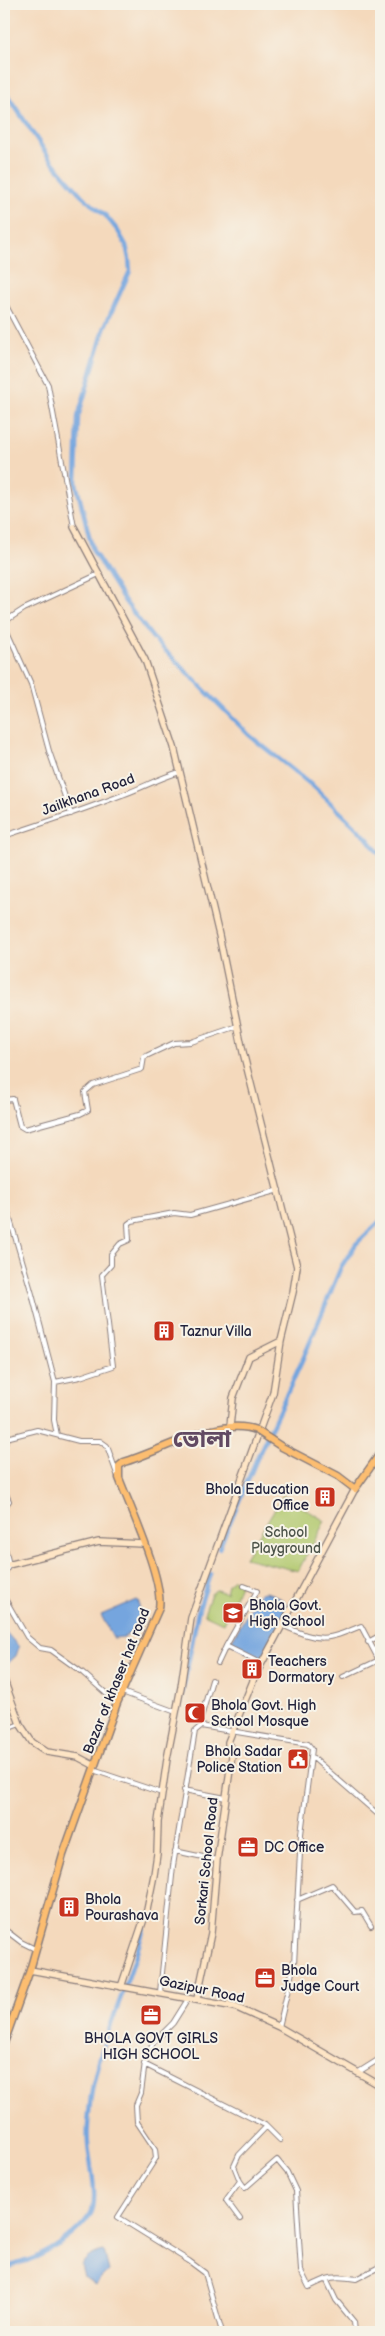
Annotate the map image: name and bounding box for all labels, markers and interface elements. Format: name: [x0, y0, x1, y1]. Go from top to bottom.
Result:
street label: Jailkhana Road: [40, 770, 137, 819]
building icon: Taznur Villa: [152, 1319, 176, 1343]
place label: Taznur Villa: [180, 1323, 252, 1340]
district label: ভোলা: [173, 1425, 232, 1454]
place label: Bhola Education Office: [205, 1481, 309, 1514]
building icon: Bhola Education Office: [313, 1485, 337, 1509]
park label: School Playground: [251, 1524, 321, 1557]
place label: Bhola Govt. High School: [249, 1597, 325, 1630]
school or university icon: Bhola Govt. High School: [221, 1601, 245, 1625]
street label: Bazar of khaser hat road: [79, 1606, 154, 1757]
place label: Teachers Dormatory: [268, 1653, 335, 1686]
building icon: Teachers Dormatory: [240, 1657, 264, 1681]
place label: Bhola Govt. High School Mosque: [211, 1697, 316, 1730]
mosque icon: Bhola Govt. High School Mosque: [183, 1701, 207, 1725]
place label: Bhola Sadar Police Station: [196, 1743, 283, 1776]
public building icon: Bhola Sadar Police Station: [286, 1747, 310, 1771]
street label: Sorkari School Road: [191, 1796, 222, 1926]
office icon: DC Office: [236, 1835, 260, 1859]
place label: DC Office: [264, 1839, 324, 1856]
place label: Bhola Pourashava: [85, 1891, 159, 1924]
building icon: Bhola Pourashava: [57, 1895, 81, 1919]
place label: Bhola Judge Court: [281, 1962, 360, 1995]
office icon: Bhola Judge Court: [253, 1966, 277, 1990]
street label: Gazipur Road: [158, 1972, 246, 2007]
office icon: BHOLA GOVT GIRLS HIGH SCHOOL: [139, 2003, 163, 2027]
place label: BHOLA GOVT GIRLS HIGH SCHOOL: [84, 2030, 218, 2063]

